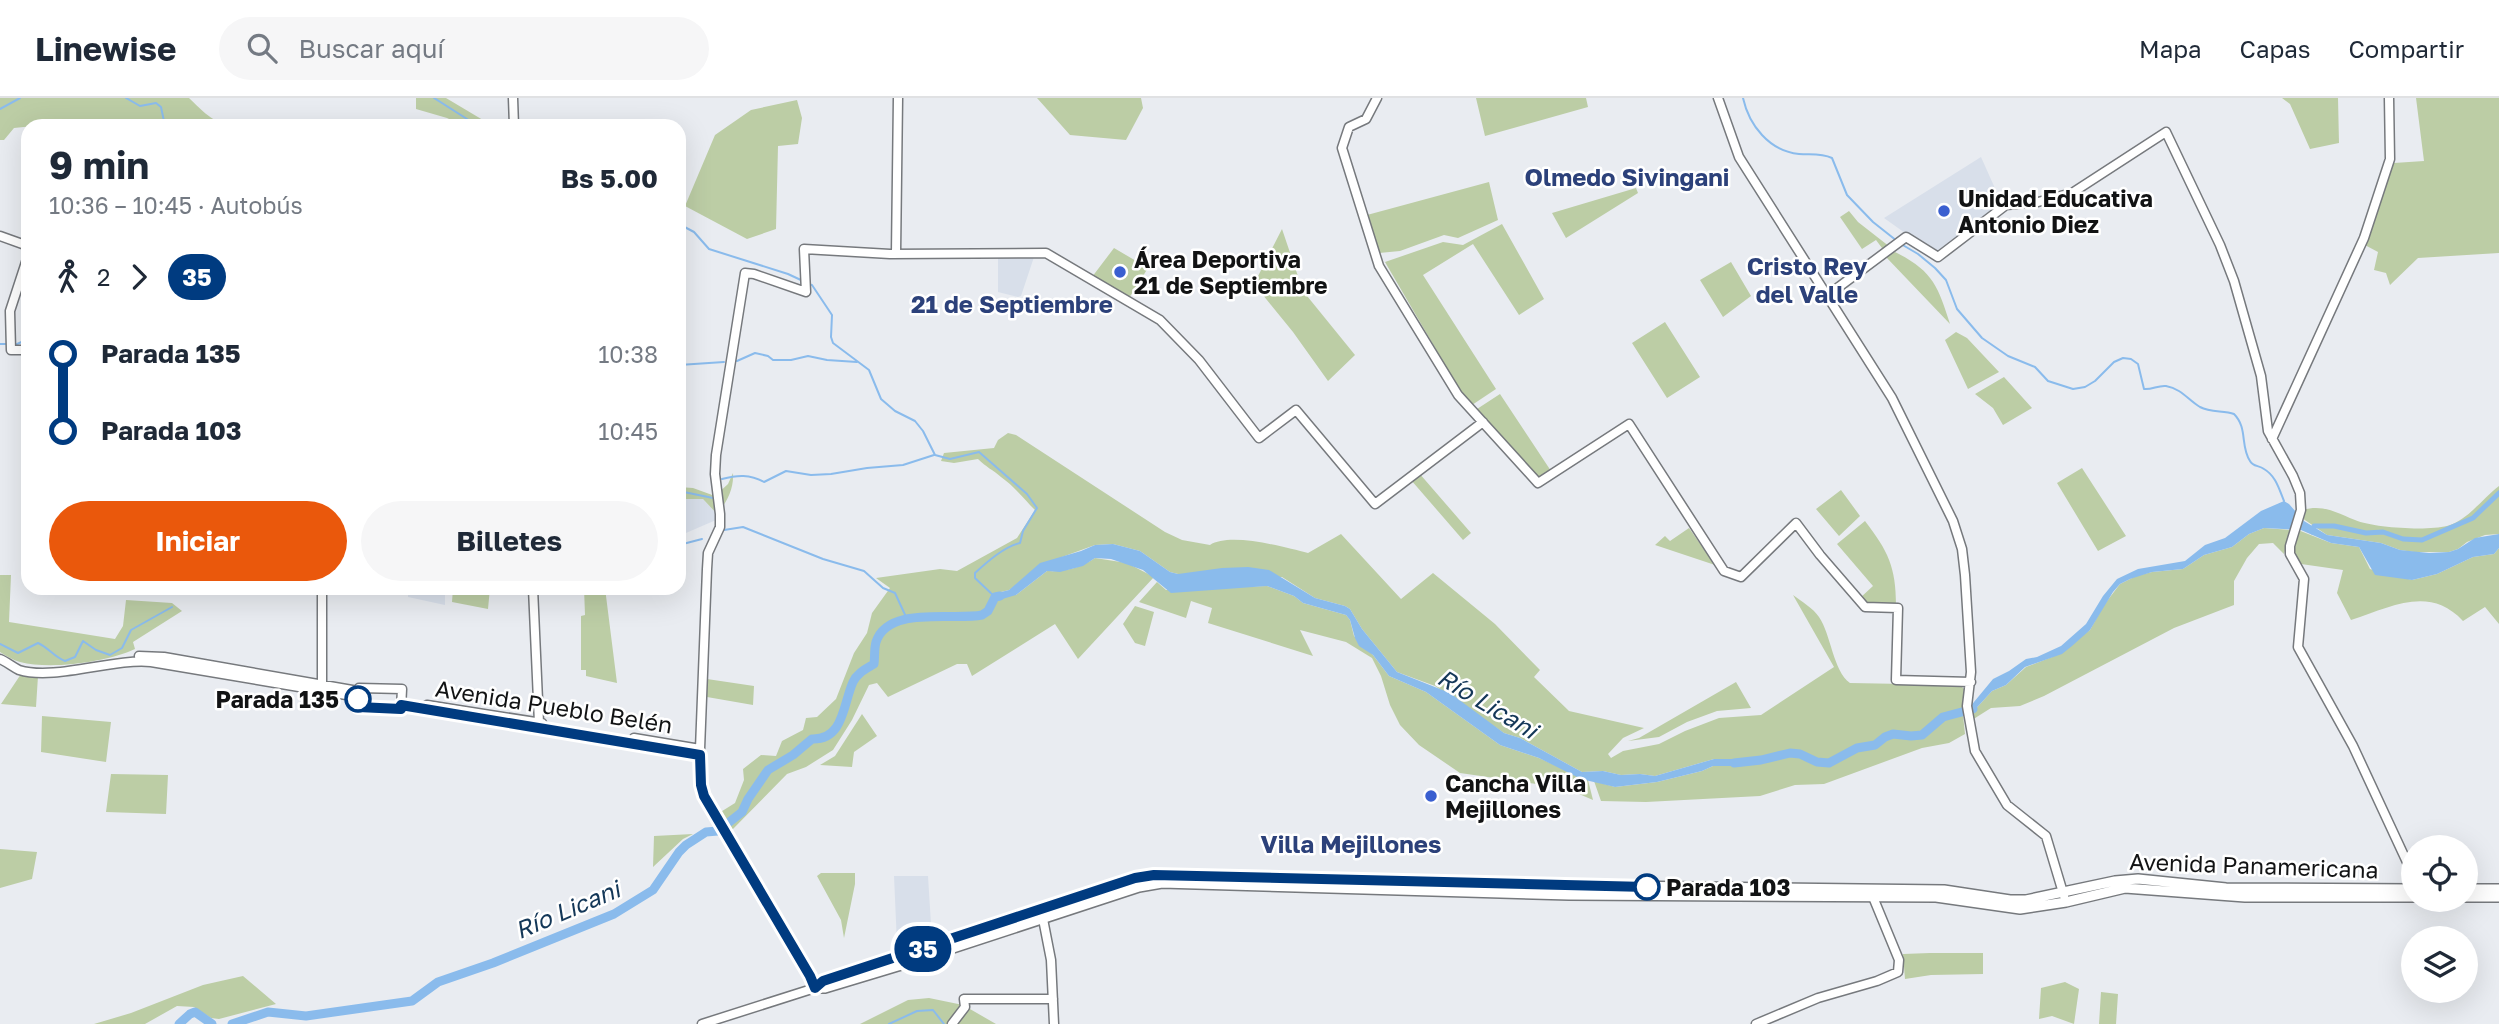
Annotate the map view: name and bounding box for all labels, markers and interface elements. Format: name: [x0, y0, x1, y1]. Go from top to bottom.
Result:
search box: [219, 17, 709, 80]
text: Linewise: [35, 29, 177, 68]
icon: search: [243, 29, 281, 67]
text: Buscar aquí: [299, 33, 444, 64]
text: Mapa: [2139, 34, 2202, 63]
text: Capas: [2240, 34, 2310, 63]
text: Compartir: [2348, 34, 2464, 63]
text: 9 min: [49, 142, 149, 187]
district label: Olmedo Sivingani: [1525, 162, 1729, 191]
text: Bs 5.00: [561, 163, 658, 194]
place label: Unidad Educativa Antonio Diez: [1958, 184, 2153, 238]
text: 10:36 – 10:45 · Autobús: [49, 191, 303, 219]
marker: Unidad Educativa Antonio Diez: [1936, 203, 1952, 219]
place label: Área Deportiva 21 de Septiembre: [1134, 245, 1328, 299]
district label: Cristo Rey del Valle: [1747, 251, 1868, 308]
icon: walk: [49, 258, 87, 296]
icon: forward: [120, 258, 158, 296]
text: 35: [182, 262, 212, 291]
text: 2: [97, 263, 110, 291]
marker: Área Deportiva 21 de Septiembre: [1112, 264, 1128, 280]
district label: 21 de Septiembre: [911, 289, 1113, 318]
text: Parada 135: [101, 338, 241, 369]
text: 10:38: [598, 340, 658, 368]
text: Parada 103: [101, 415, 242, 446]
text: 10:45: [598, 417, 658, 445]
button: Iniciar: [49, 501, 347, 581]
button: Billetes: [361, 501, 658, 581]
water label: Río Licani: [1433, 662, 1545, 745]
street label: Avenida Pueblo Belén: [434, 673, 674, 739]
place label: Parada 135: [215, 685, 339, 713]
marker: Parada 135: [345, 686, 371, 712]
place label: Cancha Villa Mejillones: [1445, 769, 1586, 823]
marker: Cancha Villa Mejillones: [1423, 788, 1439, 804]
district label: Villa Mejillones: [1261, 829, 1441, 858]
map controls: [2401, 835, 2478, 1003]
button: locate: [2401, 835, 2478, 912]
street label: Avenida Panamericana: [2129, 847, 2379, 883]
water label: Río Licani: [510, 873, 626, 944]
place label: Parada 103: [1666, 873, 1790, 901]
marker: Parada 103: [1634, 874, 1660, 900]
line badge: 35: [892, 926, 954, 972]
button: layers: [2401, 926, 2478, 1003]
text: 35: [908, 934, 938, 963]

